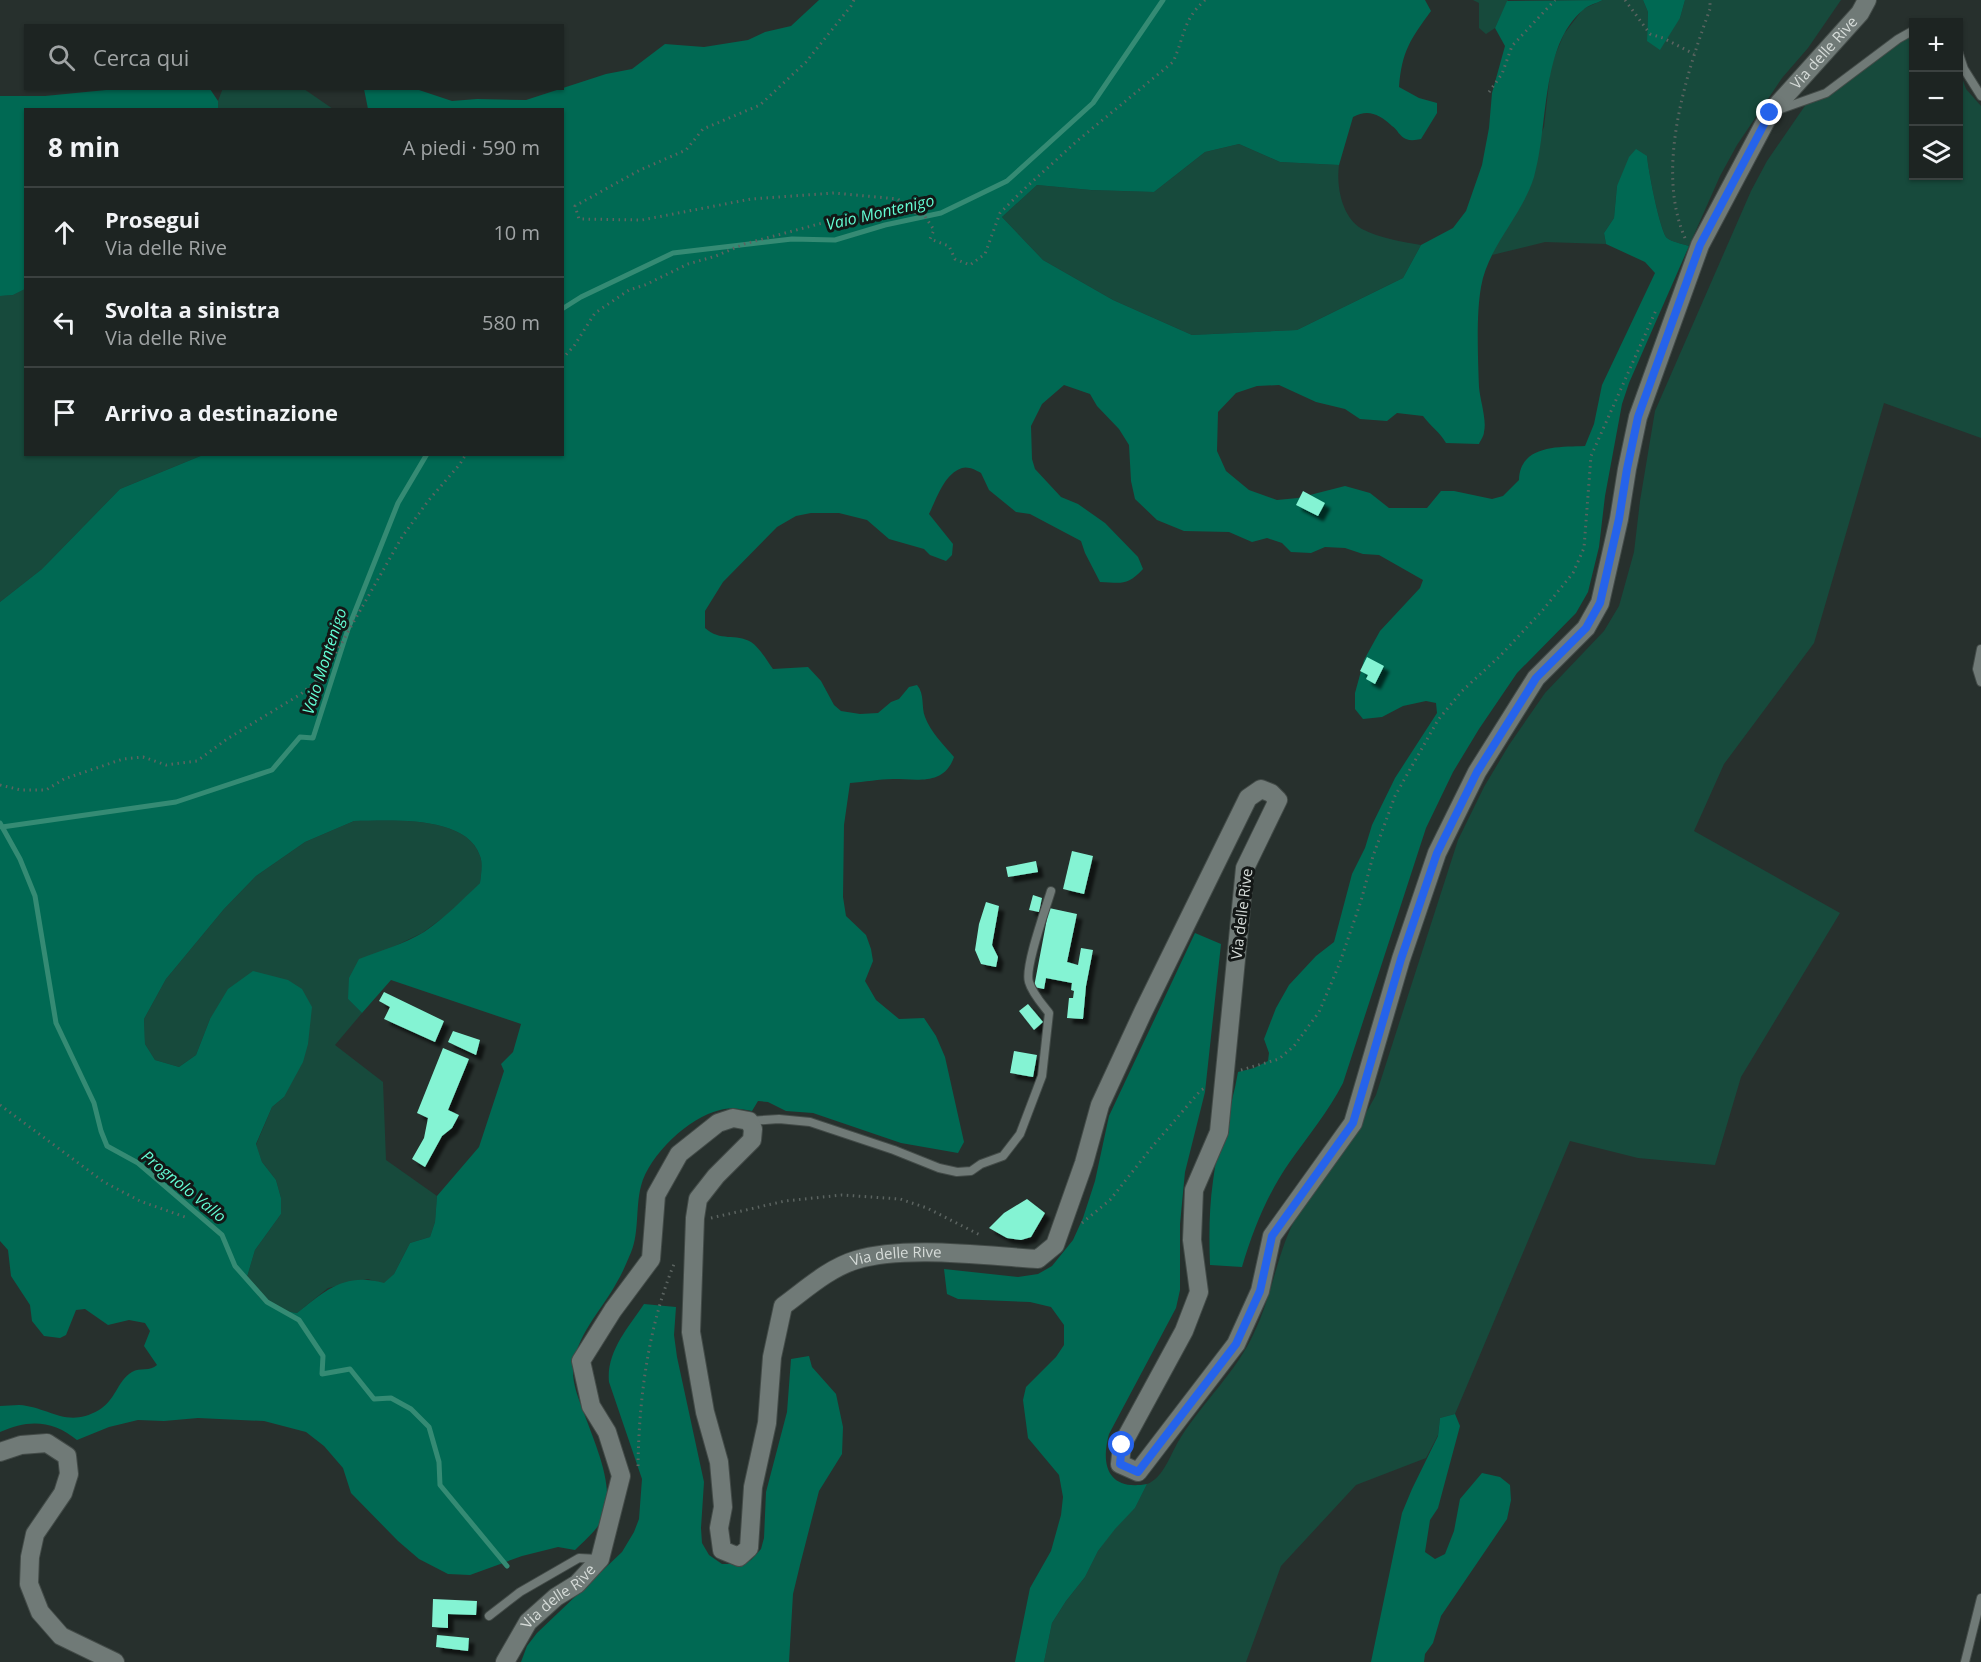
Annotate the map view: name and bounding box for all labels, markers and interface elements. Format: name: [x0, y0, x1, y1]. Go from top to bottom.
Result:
street label: Via delle Rive: [1785, 12, 1861, 93]
map controls: [1909, 18, 1963, 180]
button: +: [1909, 18, 1963, 72]
search box: [24, 24, 564, 90]
icon: search: [45, 41, 78, 74]
text: Cerca qui: [93, 42, 189, 72]
button: −: [1909, 72, 1963, 126]
route end: [1756, 99, 1782, 125]
button: layers: [1909, 126, 1963, 180]
text: 8 min: [48, 129, 120, 165]
text: A piedi · 590 m: [403, 134, 540, 161]
water label: Vaio Montenigo: [824, 189, 936, 235]
text: Prosegui: [105, 204, 200, 234]
icon: ahead: [48, 216, 81, 249]
text: 10 m: [493, 219, 540, 246]
text: Via delle Rive: [105, 234, 227, 261]
text: Svolta a sinistra: [105, 294, 280, 324]
icon: left: [48, 306, 81, 339]
text: 580 m: [482, 309, 540, 336]
text: Via delle Rive: [105, 324, 227, 351]
icon: arrive: [48, 396, 81, 429]
text: Arrivo a destinazione: [105, 397, 338, 427]
water label: Vaio Montenigo: [296, 605, 352, 717]
street label: Via delle Rive: [1226, 867, 1257, 960]
water label: Prognolo Vallo: [137, 1145, 231, 1227]
street label: Via delle Rive: [848, 1241, 942, 1270]
route start: [1108, 1431, 1134, 1457]
street label: Via delle Rive: [516, 1559, 599, 1632]

